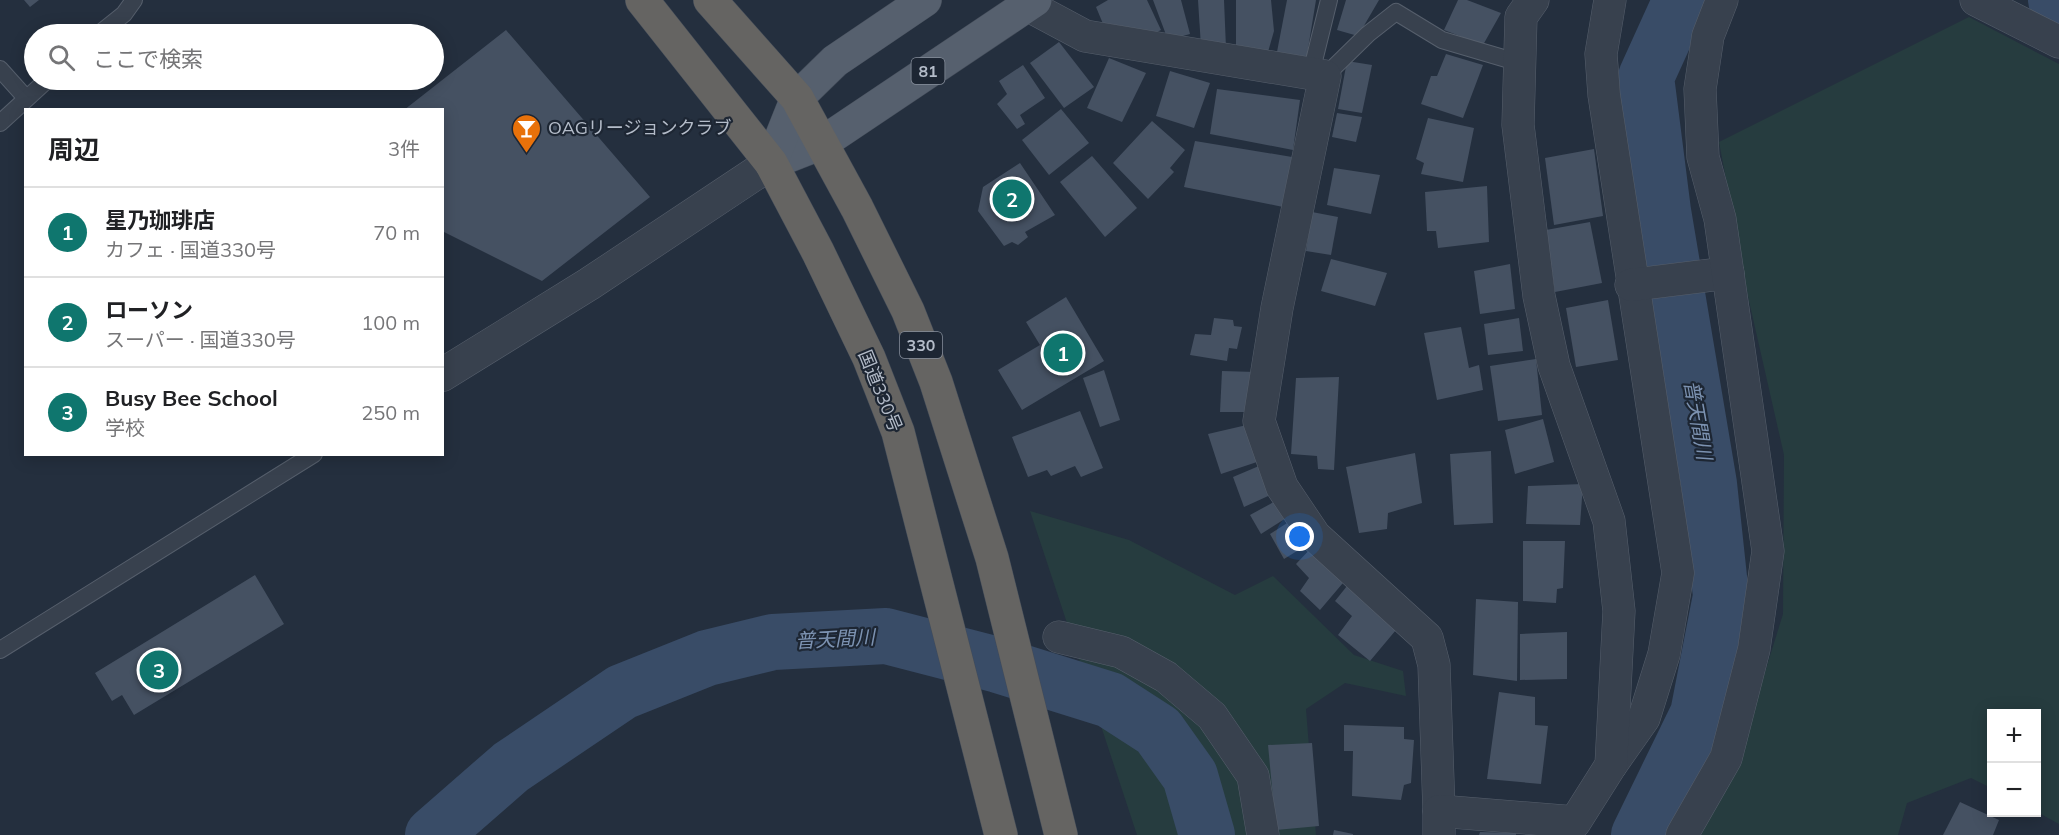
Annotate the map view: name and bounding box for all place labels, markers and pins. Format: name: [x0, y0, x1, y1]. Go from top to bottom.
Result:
bar icon: OAGリージョンクラブ: [511, 112, 543, 154]
place label: OAGリージョンクラブ: [548, 116, 731, 139]
pin: 2: [992, 176, 1032, 222]
pin: 1: [1044, 330, 1082, 376]
pin: 3: [140, 648, 178, 692]

